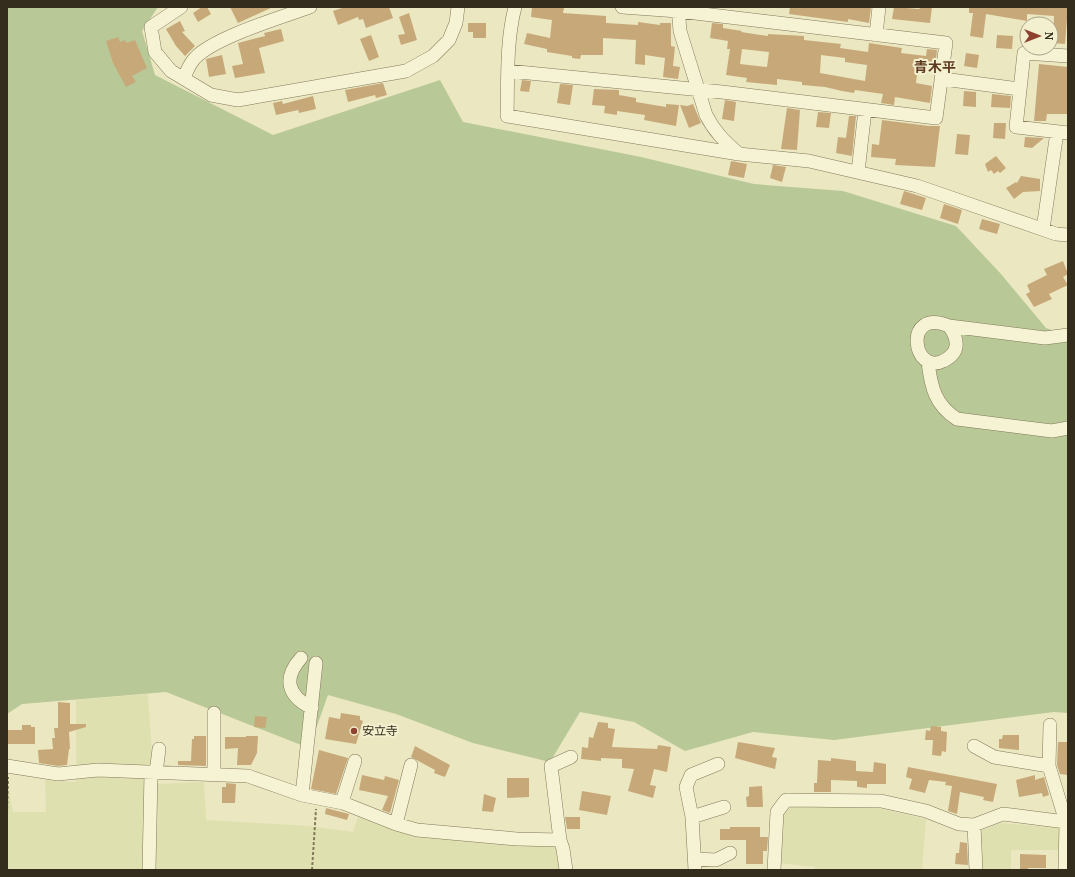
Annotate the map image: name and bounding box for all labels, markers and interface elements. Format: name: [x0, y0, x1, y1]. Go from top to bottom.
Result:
north arrow: [1019, 16, 1059, 56]
text: N: [1042, 32, 1056, 41]
district label: 青木平: [914, 57, 956, 76]
place label: 安立寺: [362, 723, 398, 738]
marker: 安立寺: [349, 726, 359, 736]

